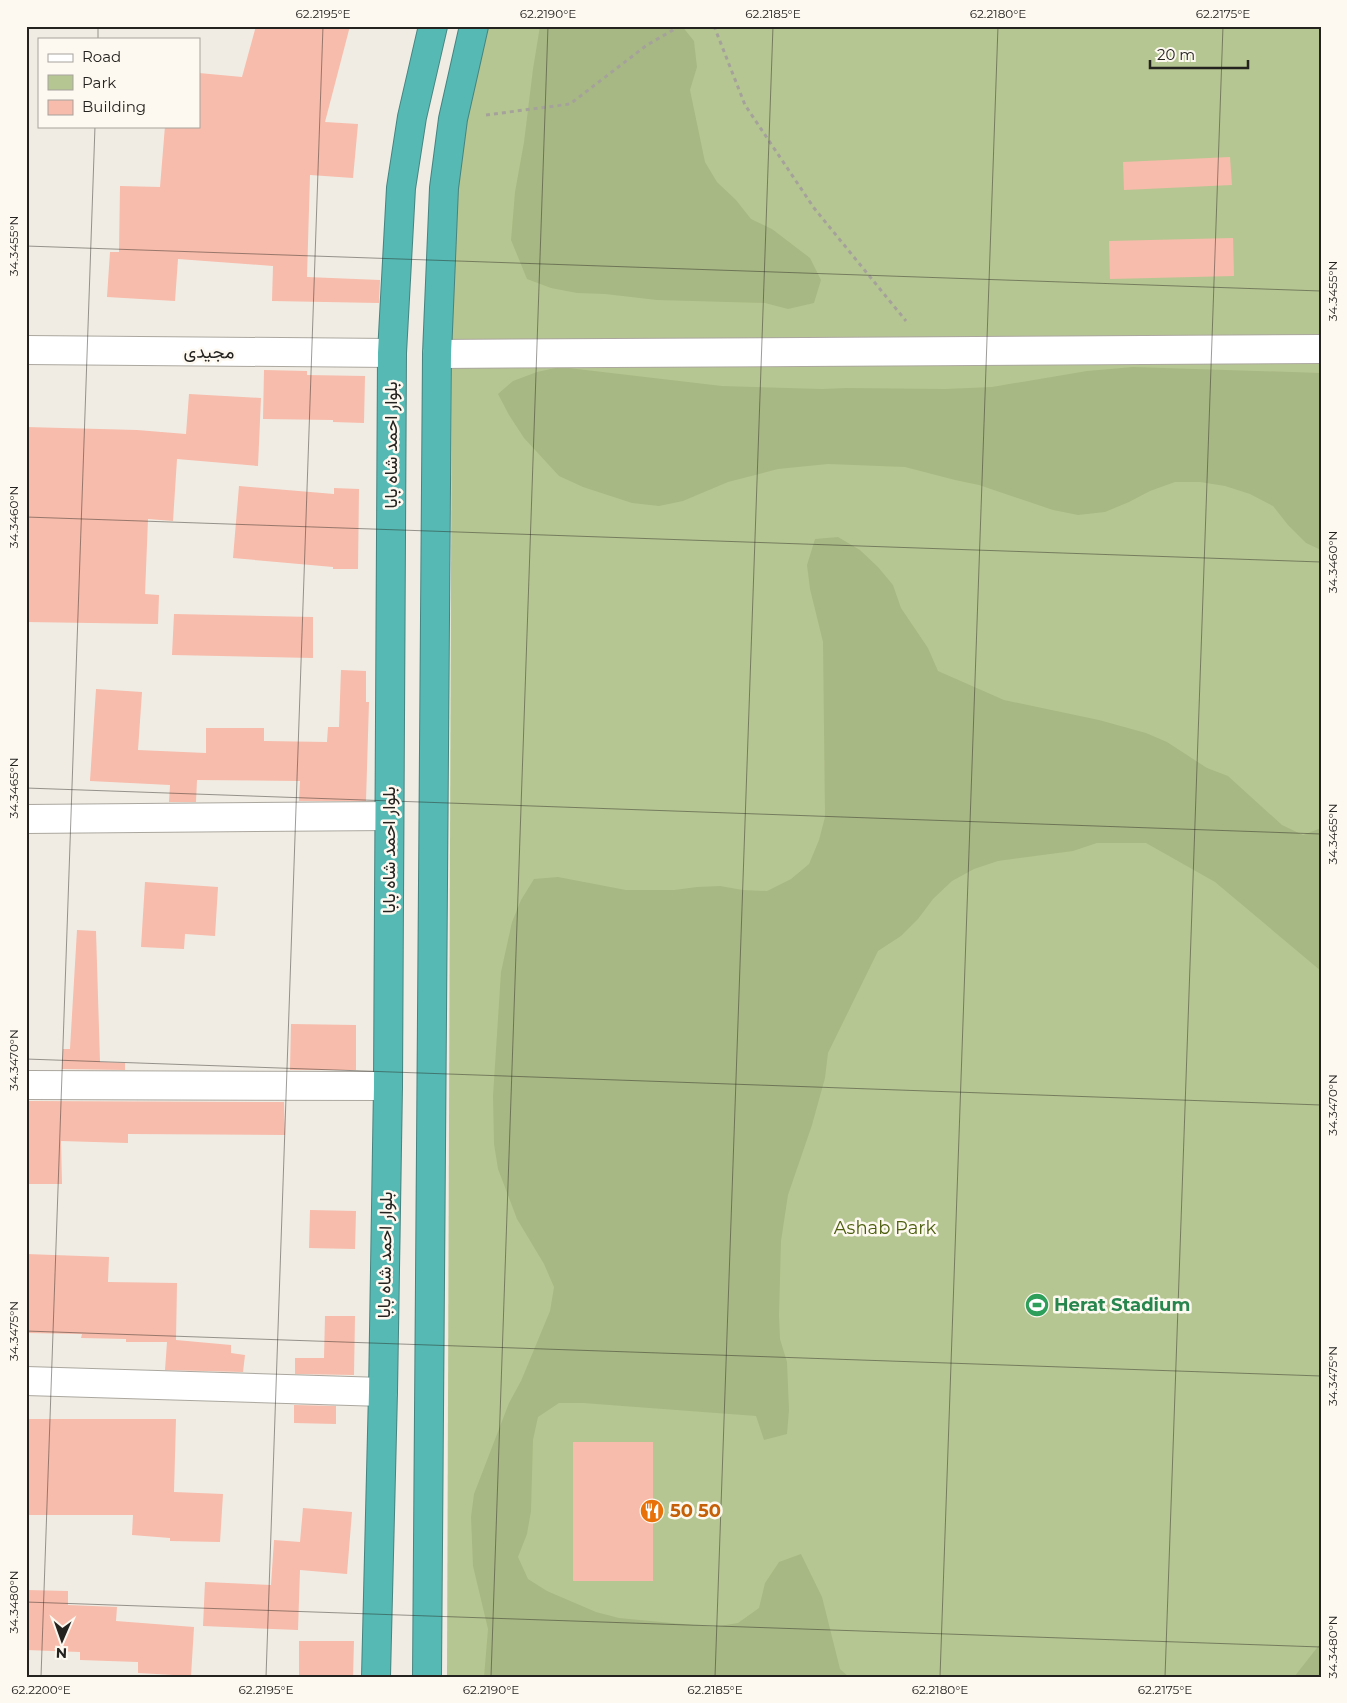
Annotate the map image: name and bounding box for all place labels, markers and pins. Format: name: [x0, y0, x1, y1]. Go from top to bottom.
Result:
sports icon: Herat Stadium: [1024, 1292, 1050, 1318]
place label: Herat Stadium: [1054, 1294, 1190, 1316]
restaurant icon: 50 50: [639, 1498, 665, 1524]
place label: 50 50: [670, 1500, 721, 1522]

